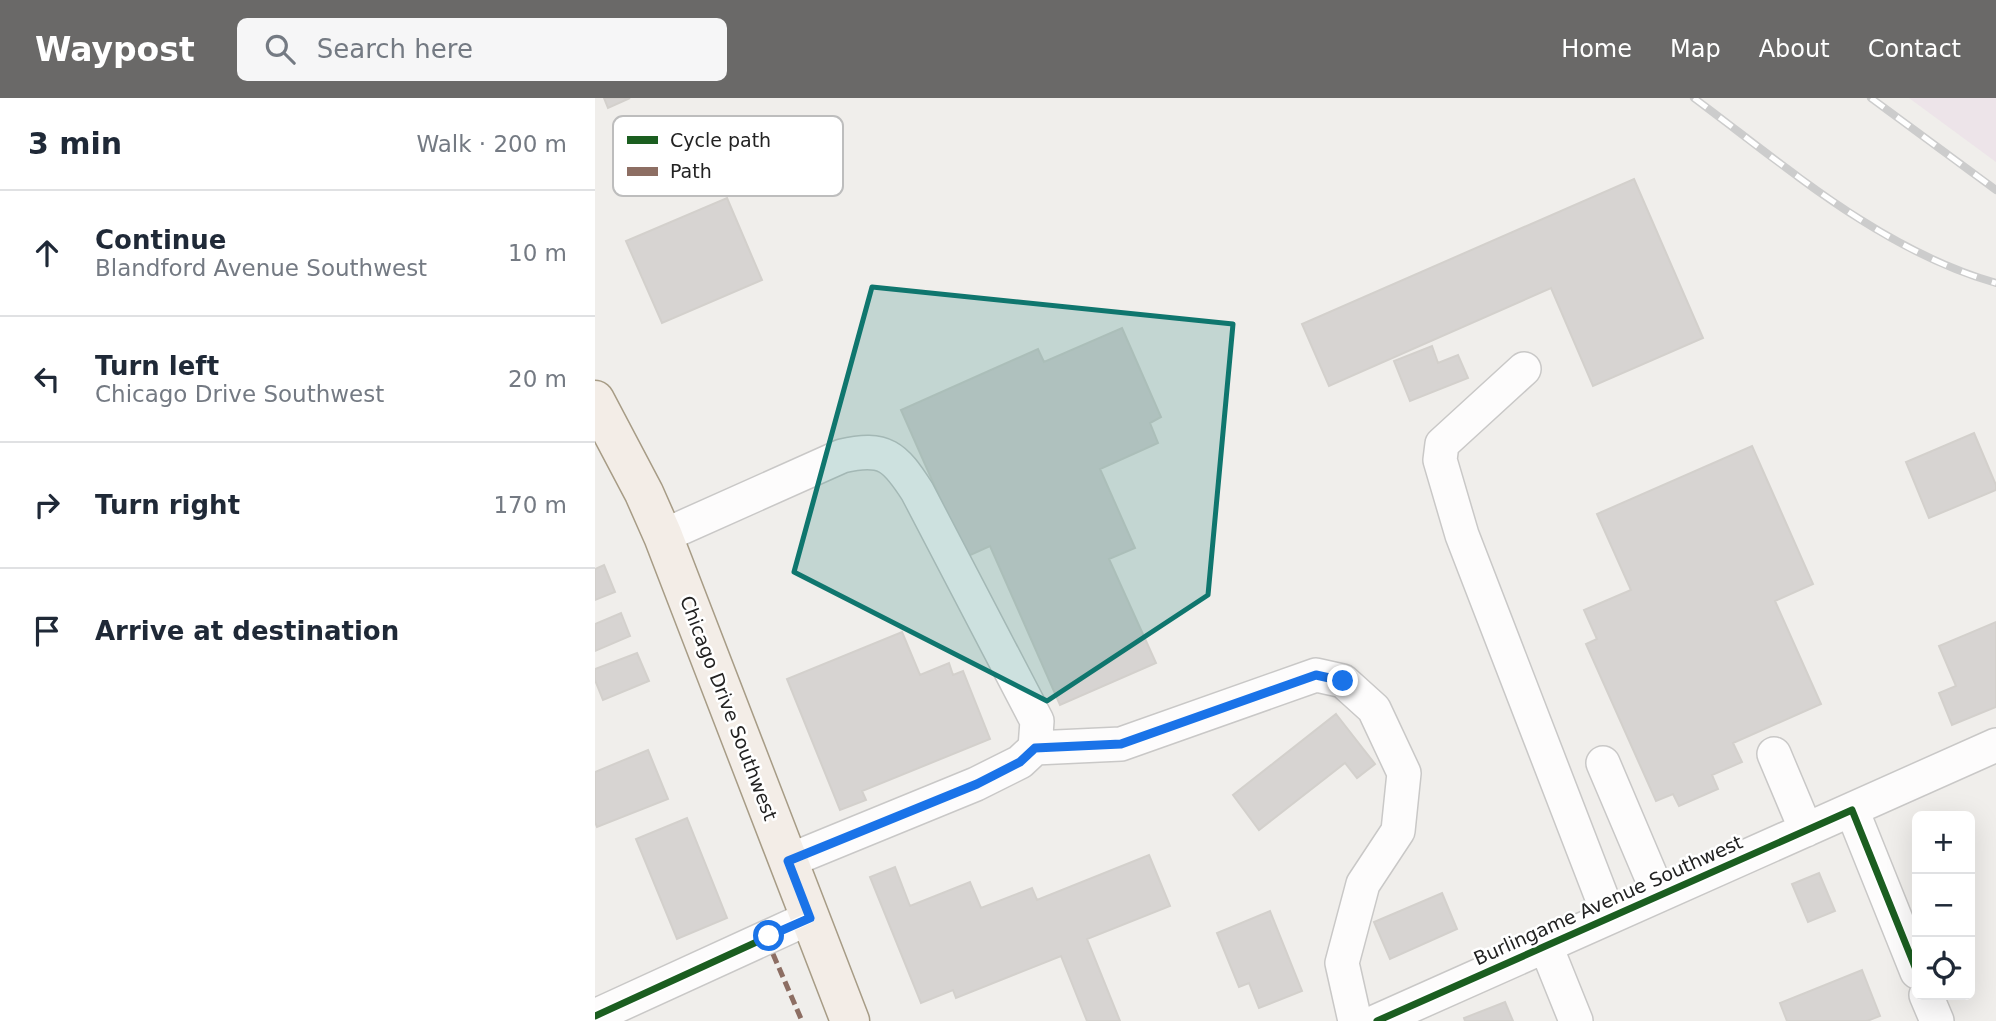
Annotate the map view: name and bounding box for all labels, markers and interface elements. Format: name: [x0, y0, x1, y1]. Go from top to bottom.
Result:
search box: [237, 18, 727, 81]
text: Waypost: [35, 30, 195, 69]
icon: search: [261, 30, 299, 68]
text: Search here: [317, 34, 473, 64]
text: Home: [1561, 35, 1632, 63]
text: Map: [1670, 35, 1721, 63]
text: About: [1759, 35, 1830, 63]
text: Contact: [1868, 35, 1961, 63]
legend: [613, 116, 843, 196]
text: 3 min: [28, 126, 122, 161]
text: Cycle path: [670, 129, 771, 151]
text: Walk · 200 m: [416, 131, 567, 157]
text: Path: [670, 160, 712, 182]
text: Continue: [95, 225, 226, 255]
icon: ahead: [28, 234, 66, 272]
text: 10 m: [508, 240, 567, 266]
text: Blandford Avenue Southwest: [95, 255, 427, 281]
text: Turn left: [95, 351, 219, 381]
icon: left: [28, 360, 66, 398]
text: 20 m: [508, 366, 567, 392]
text: Chicago Drive Southwest: [95, 381, 384, 407]
icon: right: [28, 486, 66, 524]
text: Turn right: [95, 490, 240, 520]
text: 170 m: [493, 492, 567, 518]
street label: Chicago Drive Southwest: [676, 593, 782, 823]
icon: arrive: [28, 612, 66, 650]
text: Arrive at destination: [95, 616, 399, 646]
route end: [1327, 665, 1358, 696]
map controls: [1912, 811, 1975, 1000]
button: +: [1912, 811, 1975, 874]
street label: Burlingame Avenue Southwest: [1470, 831, 1746, 969]
button: −: [1912, 874, 1975, 937]
route start: [753, 920, 784, 951]
button: locate: [1912, 937, 1975, 1000]

